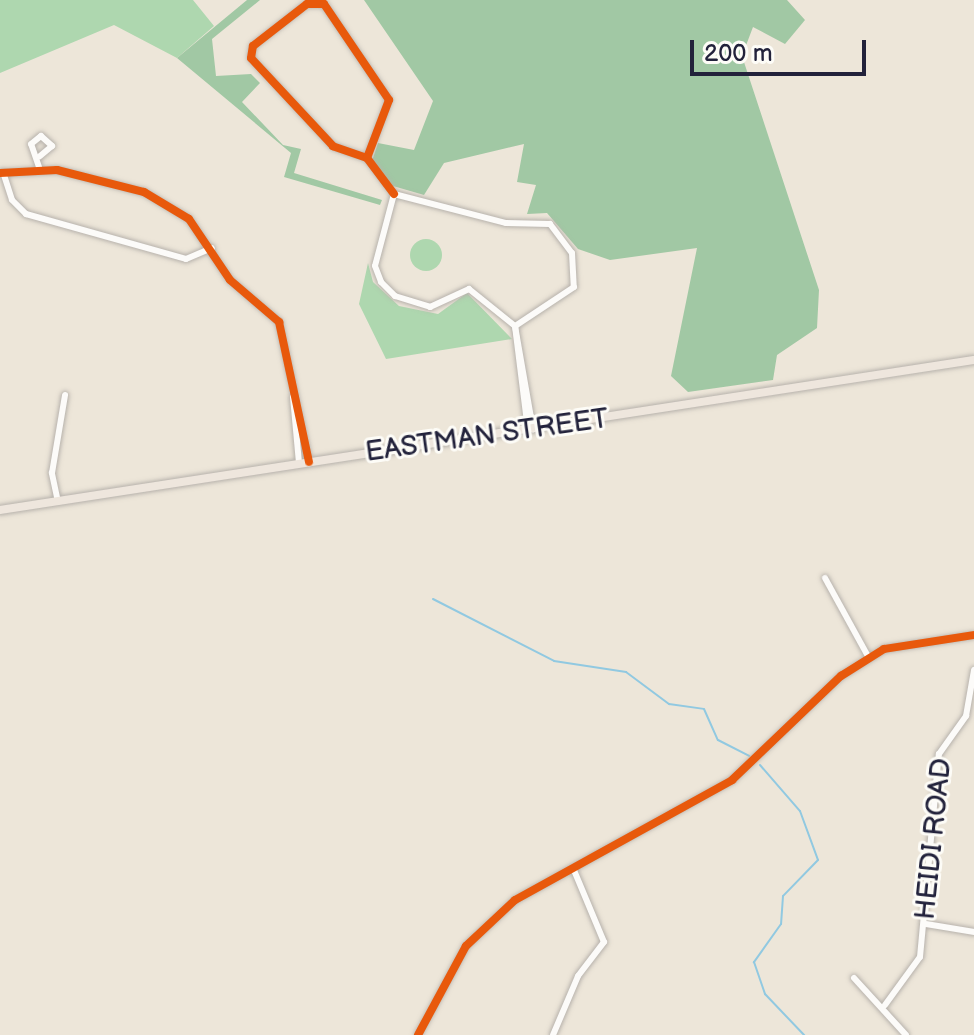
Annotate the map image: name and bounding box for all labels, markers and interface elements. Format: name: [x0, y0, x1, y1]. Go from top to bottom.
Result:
scale bar: [694, 24, 870, 74]
text: 200 m: [704, 39, 773, 68]
street label: EASTMAN STREET: [363, 402, 611, 470]
street label: HEIDI ROAD: [909, 757, 959, 921]

